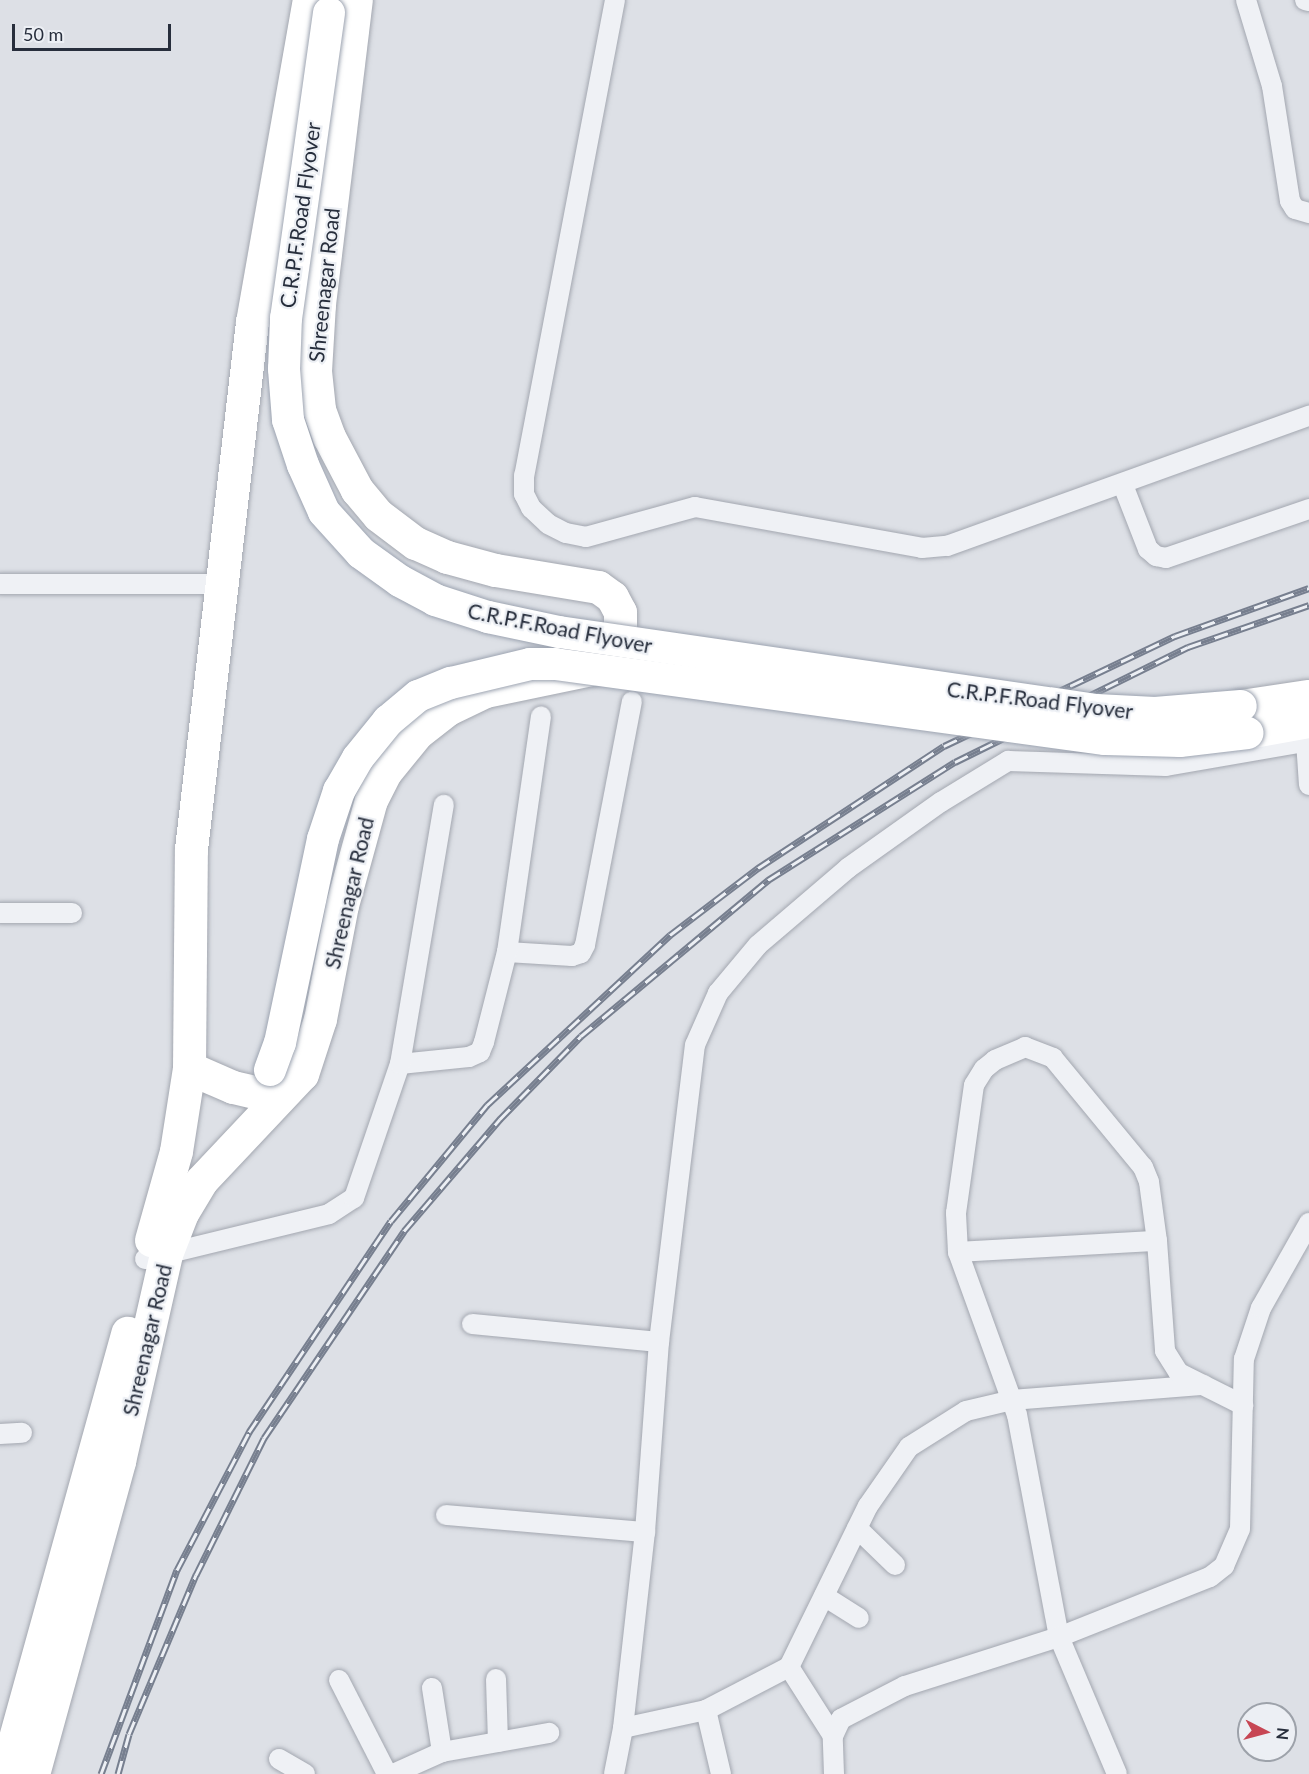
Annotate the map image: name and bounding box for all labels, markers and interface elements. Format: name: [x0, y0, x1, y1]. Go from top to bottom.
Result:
scale bar: [15, 12, 174, 50]
text: 50 m: [23, 23, 63, 45]
street label: C.R.P.F.Road Flyover: [274, 120, 326, 310]
street label: Shreenagar Road: [303, 206, 345, 364]
street label: C.R.P.F.Road Flyover: [466, 598, 654, 658]
street label: C.R.P.F.Road Flyover: [945, 676, 1135, 724]
street label: Shreenagar Road: [319, 814, 379, 972]
street label: Shreenagar Road: [117, 1261, 177, 1419]
north arrow: [1237, 1702, 1297, 1762]
text: N: [1273, 1727, 1294, 1741]

